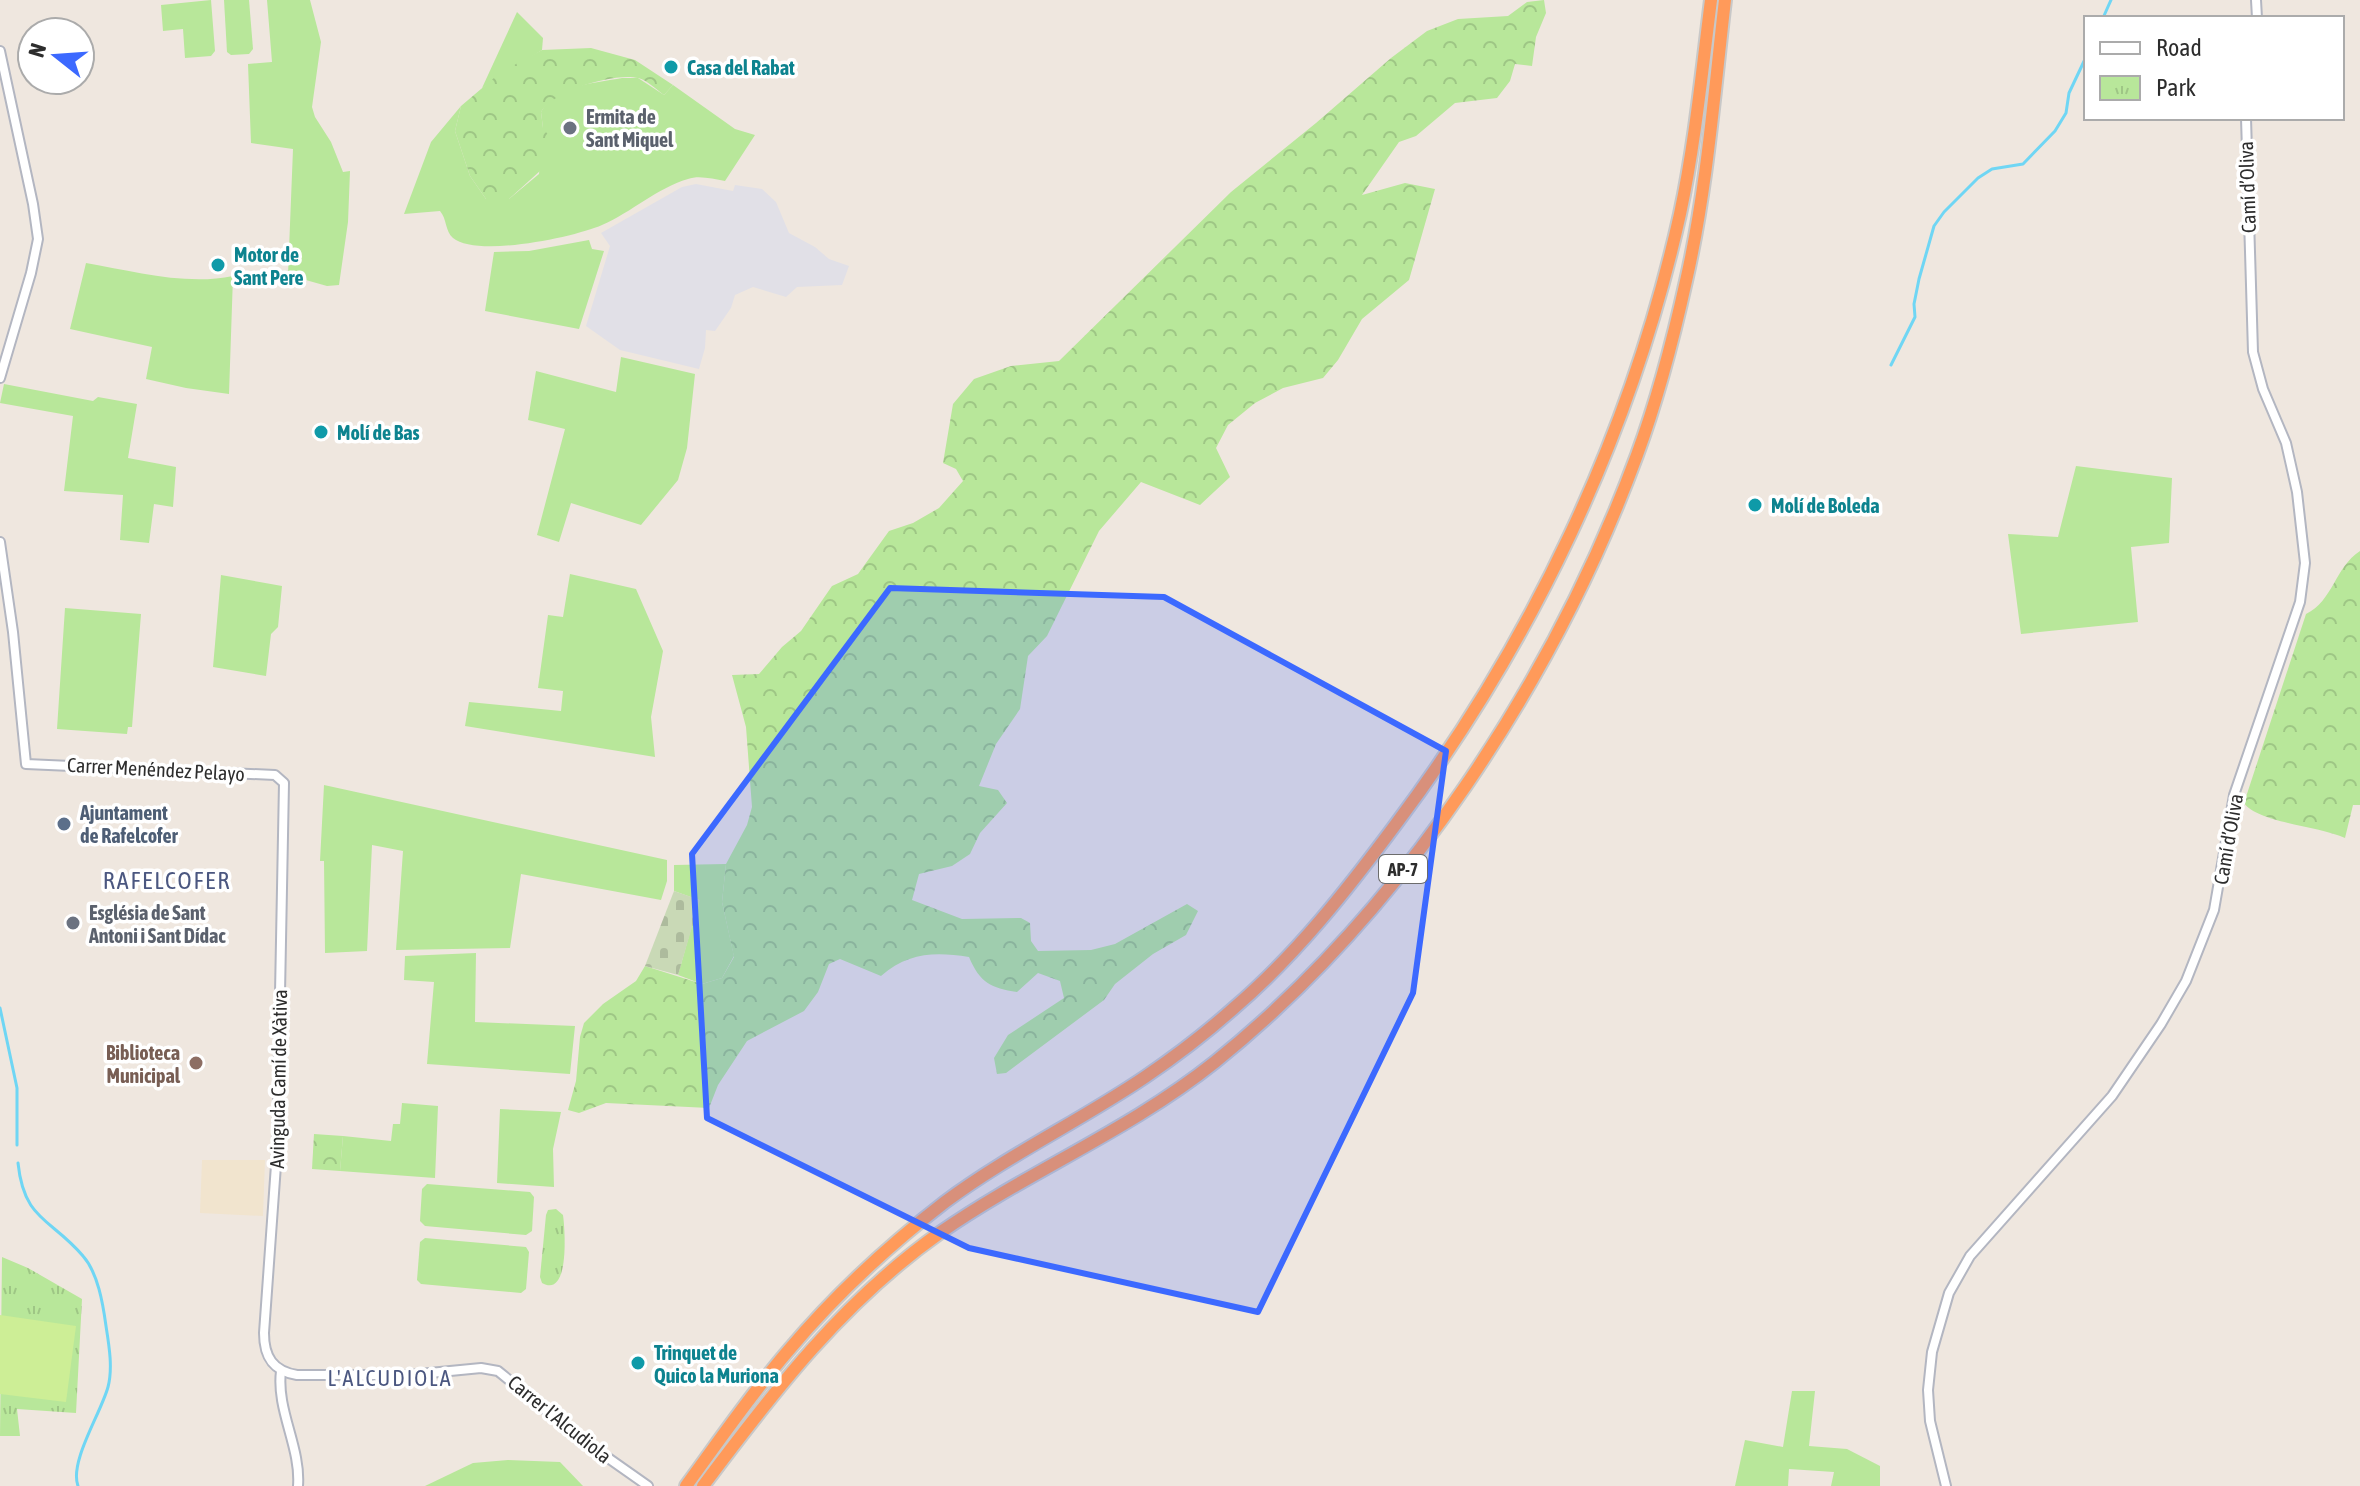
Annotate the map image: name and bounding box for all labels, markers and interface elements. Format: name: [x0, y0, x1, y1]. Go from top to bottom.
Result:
north arrow: [16, 16, 96, 96]
legend: [2084, 16, 2344, 120]
text: Road: [2156, 34, 2202, 61]
text: N: [23, 40, 51, 60]
place label: Casa del Rabat: [687, 56, 795, 79]
marker: Casa del Rabat: [662, 58, 680, 76]
text: Park: [2156, 74, 2197, 101]
place label: Ermita de Sant Miquel: [586, 105, 674, 151]
marker: Ermita de Sant Miquel: [561, 119, 579, 137]
street label: Camí d’Oliva: [2234, 141, 2260, 233]
place label: Motor de Sant Pere: [234, 243, 304, 289]
marker: Motor de Sant Pere: [209, 256, 227, 274]
place label: Molí de Bas: [337, 421, 420, 444]
marker: Molí de Bas: [312, 423, 330, 441]
place label: Molí de Boleda: [1771, 494, 1879, 517]
marker: Molí de Boleda: [1746, 496, 1764, 514]
street label: Carrer Menéndez Pelayo: [67, 753, 245, 785]
street label: Camí d’Oliva: [2209, 792, 2247, 886]
place label: Ajuntament de Rafelcofer: [79, 801, 179, 847]
marker: Ajuntament de Rafelcofer: [55, 815, 73, 833]
road number: AP-7: [1379, 855, 1427, 883]
district label: RAFELCOFER: [103, 867, 231, 894]
place label: Església de Sant Antoni i Sant Dídac: [88, 901, 226, 947]
marker: Església de Sant Antoni i Sant Dídac: [64, 914, 82, 932]
street label: Avinguda Camí de Xàtiva: [265, 989, 291, 1169]
place label: Biblioteca Municipal: [106, 1041, 181, 1087]
marker: Biblioteca Municipal: [187, 1054, 205, 1072]
place label: Trinquet de Quico la Muriona: [654, 1341, 779, 1387]
marker: Trinquet de Quico la Muriona: [629, 1354, 647, 1372]
district label: L'ALCUDIOLA: [328, 1365, 452, 1391]
street label: Carrer l’Alcudiola: [504, 1370, 616, 1468]

